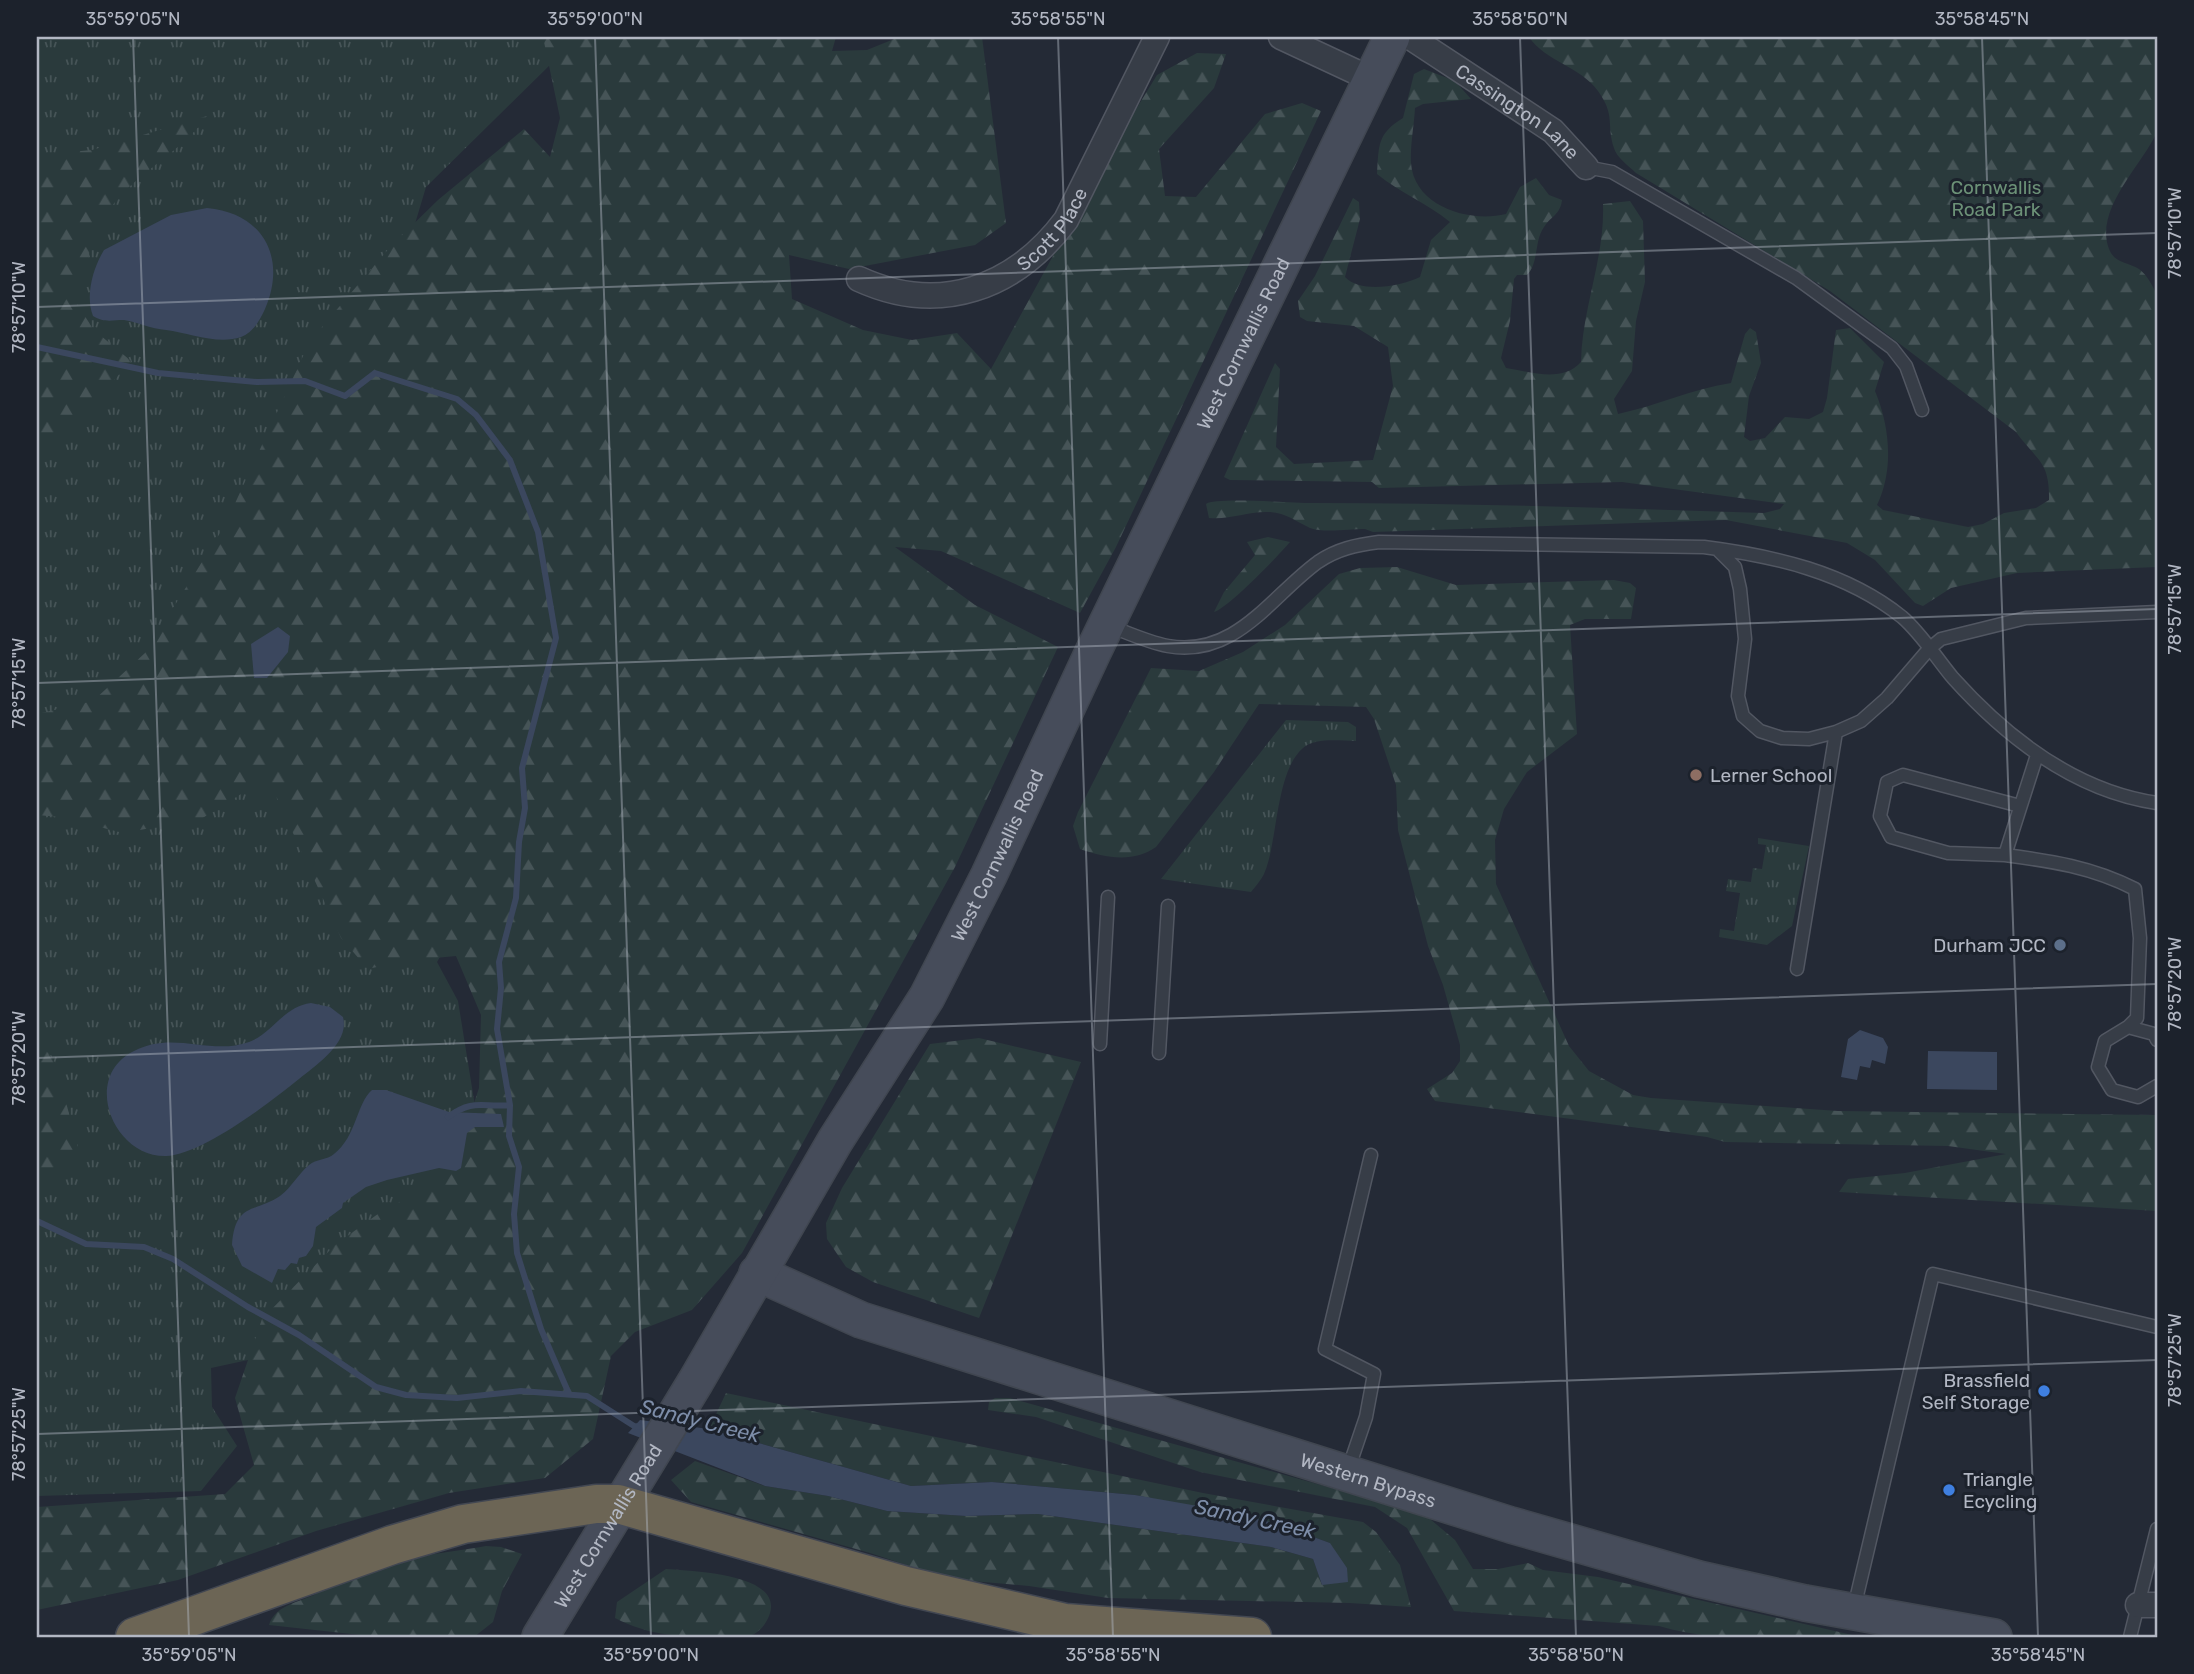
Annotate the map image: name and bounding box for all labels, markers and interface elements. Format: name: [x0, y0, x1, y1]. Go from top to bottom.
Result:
text: 35°59'05"N: [85, 8, 181, 30]
text: 35°59'00"N: [547, 8, 643, 30]
text: 35°58'55"N: [1010, 8, 1106, 30]
text: 35°58'50"N: [1472, 8, 1568, 30]
text: 35°58'45"N: [1935, 8, 2029, 30]
street label: Cassington Lane: [1451, 59, 1584, 164]
park label: Cornwallis Road Park: [1950, 176, 2042, 221]
street label: Scott Place: [1012, 184, 1092, 276]
text: 78°57'10"W: [2164, 187, 2186, 279]
street label: West Cornwallis Road: [1192, 254, 1295, 433]
text: 78°57'10"W: [8, 261, 30, 353]
text: 78°57'15"W: [2164, 563, 2186, 655]
text: 78°57'15"W: [8, 637, 30, 729]
place label: Lerner School: [1710, 764, 1832, 787]
street label: West Cornwallis Road: [946, 766, 1049, 945]
marker: Lerner School: [1688, 767, 1704, 783]
place label: Durham JCC: [1933, 934, 2046, 957]
marker: Durham JCC: [2052, 937, 2068, 953]
text: 78°57'20"W: [2164, 937, 2186, 1031]
text: 78°57'20"W: [8, 1011, 30, 1105]
text: 78°57'25"W: [2164, 1313, 2186, 1407]
place label: Brassfield Self Storage: [1922, 1369, 2030, 1414]
marker: Brassfield Self Storage: [2036, 1383, 2052, 1399]
text: 78°57'25"W: [8, 1387, 30, 1481]
water label: Sandy Creek: [637, 1394, 764, 1448]
street label: West Cornwallis Road: [549, 1440, 667, 1613]
street label: Western Bypass: [1297, 1448, 1439, 1513]
place label: Triangle Ecycling: [1963, 1468, 2037, 1513]
marker: Triangle Ecycling: [1941, 1482, 1957, 1498]
water label: Sandy Creek: [1192, 1493, 1319, 1544]
text: 35°59'05"N: [141, 1644, 237, 1666]
text: 35°59'00"N: [603, 1644, 699, 1666]
text: 35°58'55"N: [1065, 1644, 1161, 1666]
text: 35°58'50"N: [1528, 1644, 1624, 1666]
text: 35°58'45"N: [1991, 1644, 2085, 1666]

